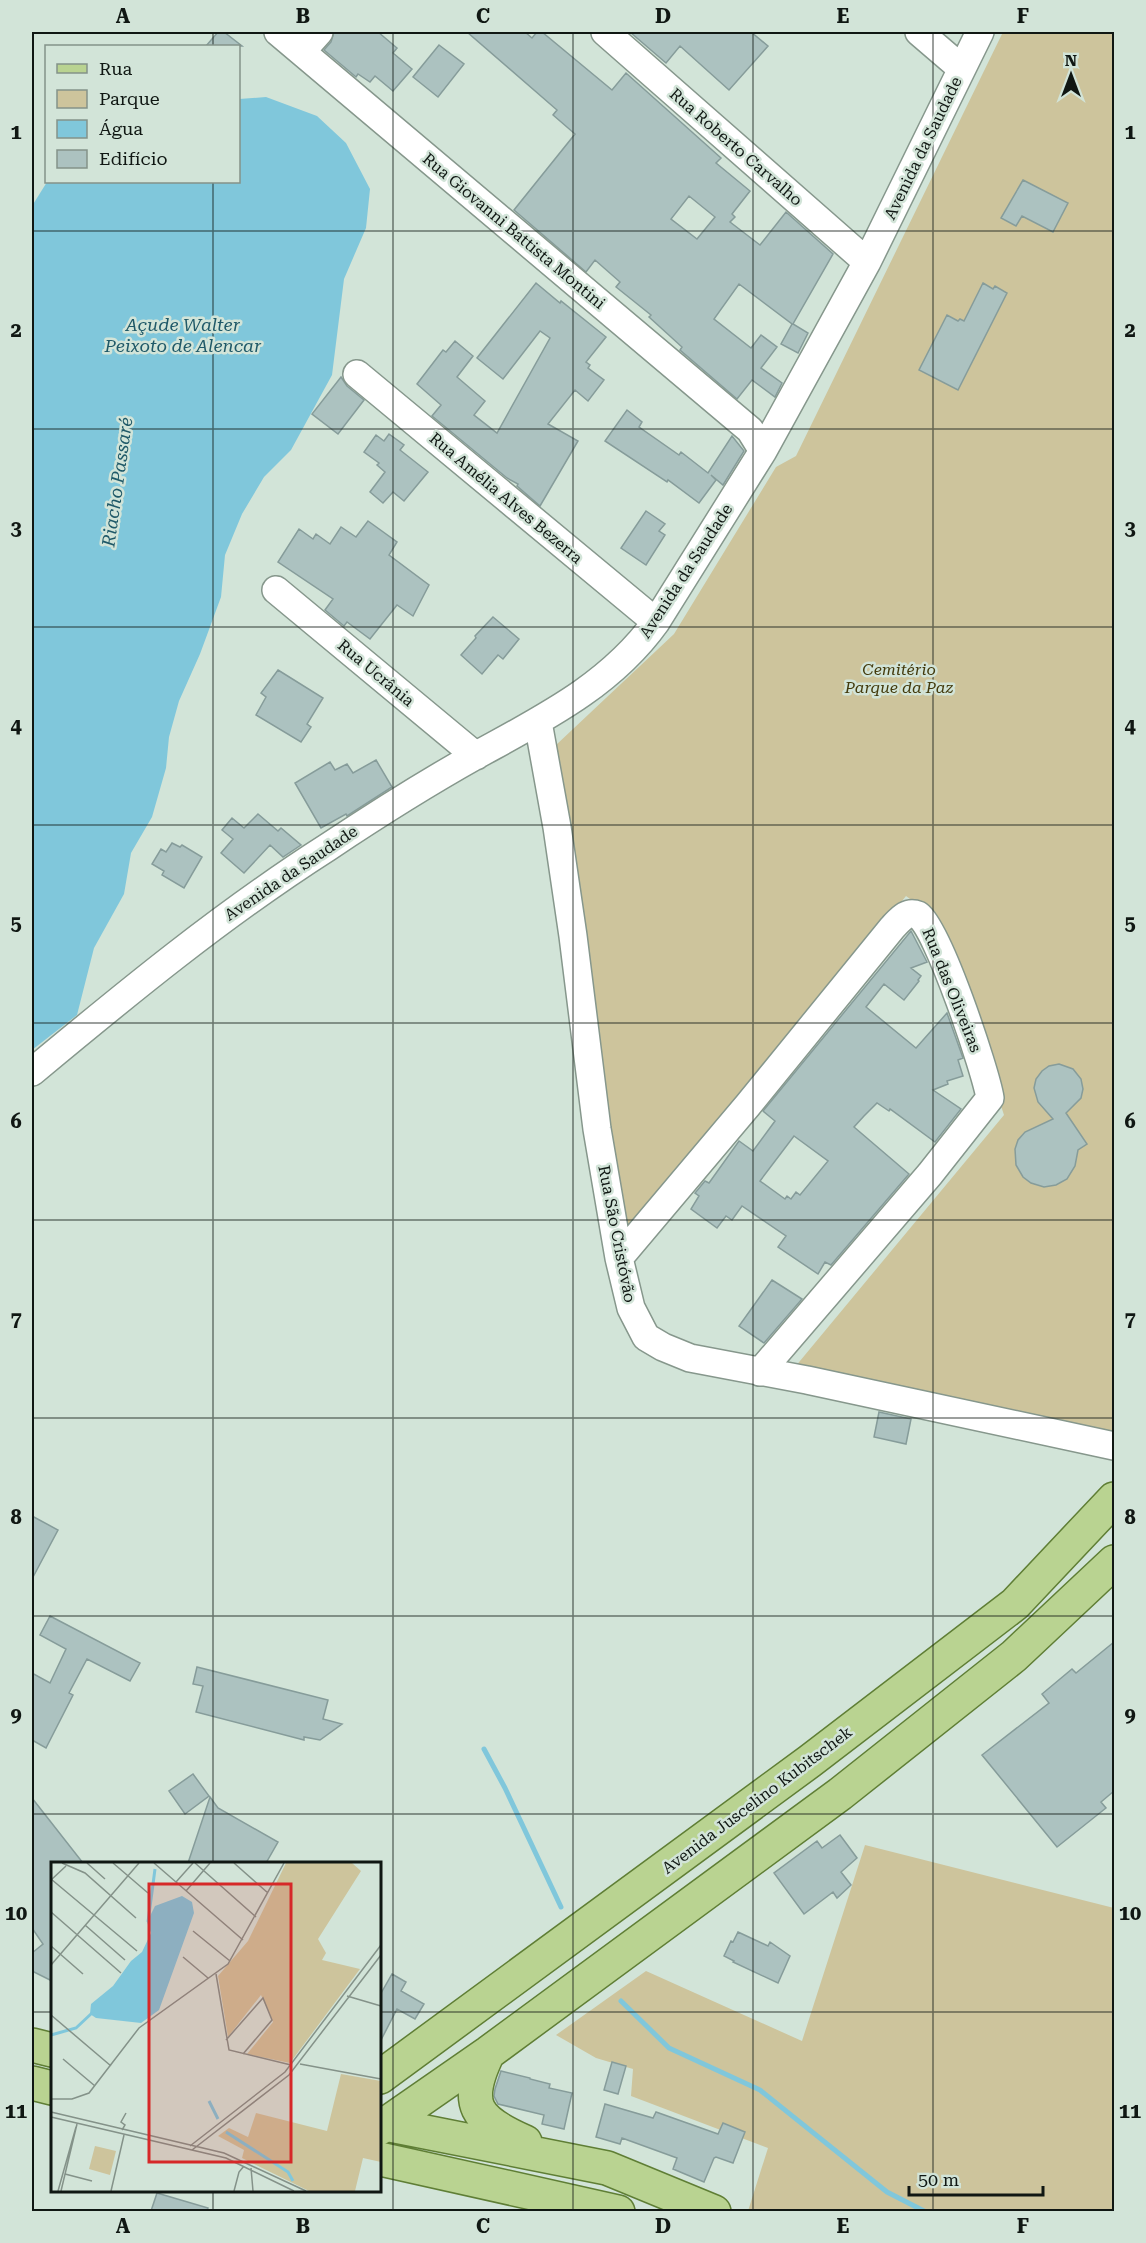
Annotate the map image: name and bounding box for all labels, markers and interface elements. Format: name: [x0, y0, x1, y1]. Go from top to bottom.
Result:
text: A: [116, 4, 131, 28]
text: B: [296, 4, 310, 28]
text: C: [476, 4, 490, 28]
text: D: [655, 4, 671, 28]
text: E: [837, 4, 850, 28]
text: F: [1017, 4, 1029, 28]
legend: [45, 45, 240, 183]
north arrow: [1041, 45, 1101, 105]
text: N: [1065, 51, 1077, 70]
text: Rua: [99, 58, 132, 79]
street label: Avenida da Saudade: [880, 73, 966, 222]
street label: Rua Roberto Carvalho: [666, 84, 806, 210]
text: Parque: [99, 88, 160, 109]
text: Água: [99, 118, 143, 139]
text: 1: [10, 120, 22, 144]
text: 1: [1124, 120, 1136, 144]
text: Edifício: [99, 148, 167, 169]
street label: Rua Giovanni Battista Montini: [419, 149, 609, 313]
water label: Açude Walter Peixoto de Alencar: [103, 314, 262, 356]
text: 2: [10, 318, 22, 342]
text: 2: [1124, 318, 1136, 342]
water label: Riacho Passaré: [97, 416, 136, 549]
street label: Rua Amélia Alves Bezerra: [426, 428, 587, 568]
street label: Avenida da Saudade: [635, 500, 737, 642]
text: 3: [10, 516, 22, 540]
text: 3: [1124, 516, 1136, 540]
street label: Rua Ucrânia: [334, 636, 418, 711]
park label: Cemitério Parque da Paz: [844, 660, 953, 697]
text: 4: [10, 714, 22, 738]
text: 4: [1124, 714, 1136, 738]
street label: Avenida da Saudade: [221, 821, 361, 925]
text: 5: [10, 911, 22, 935]
text: 5: [1124, 911, 1136, 935]
street label: Rua das Oliveiras: [918, 925, 986, 1055]
text: 6: [10, 1109, 22, 1133]
text: 6: [1124, 1109, 1136, 1133]
street label: Rua São Cristóvão: [594, 1164, 640, 1304]
text: 7: [10, 1307, 22, 1331]
text: 7: [1124, 1307, 1136, 1331]
text: 8: [10, 1505, 22, 1529]
text: 8: [1124, 1505, 1136, 1529]
text: 9: [10, 1703, 22, 1727]
text: 9: [1124, 1703, 1136, 1727]
street label: Avenida Juscelino Kubitschek: [658, 1722, 856, 1878]
inset map: [51, 1862, 381, 2192]
text: 10: [5, 1901, 27, 1925]
text: 10: [1119, 1901, 1141, 1925]
text: 11: [5, 2099, 27, 2123]
text: 11: [1119, 2099, 1141, 2123]
scale bar: [909, 2159, 1042, 2197]
text: 50 m: [918, 2169, 959, 2190]
text: A: [116, 2214, 131, 2238]
text: B: [296, 2214, 310, 2238]
text: C: [476, 2214, 490, 2238]
text: D: [655, 2214, 671, 2238]
text: E: [837, 2214, 850, 2238]
text: F: [1017, 2214, 1029, 2238]

